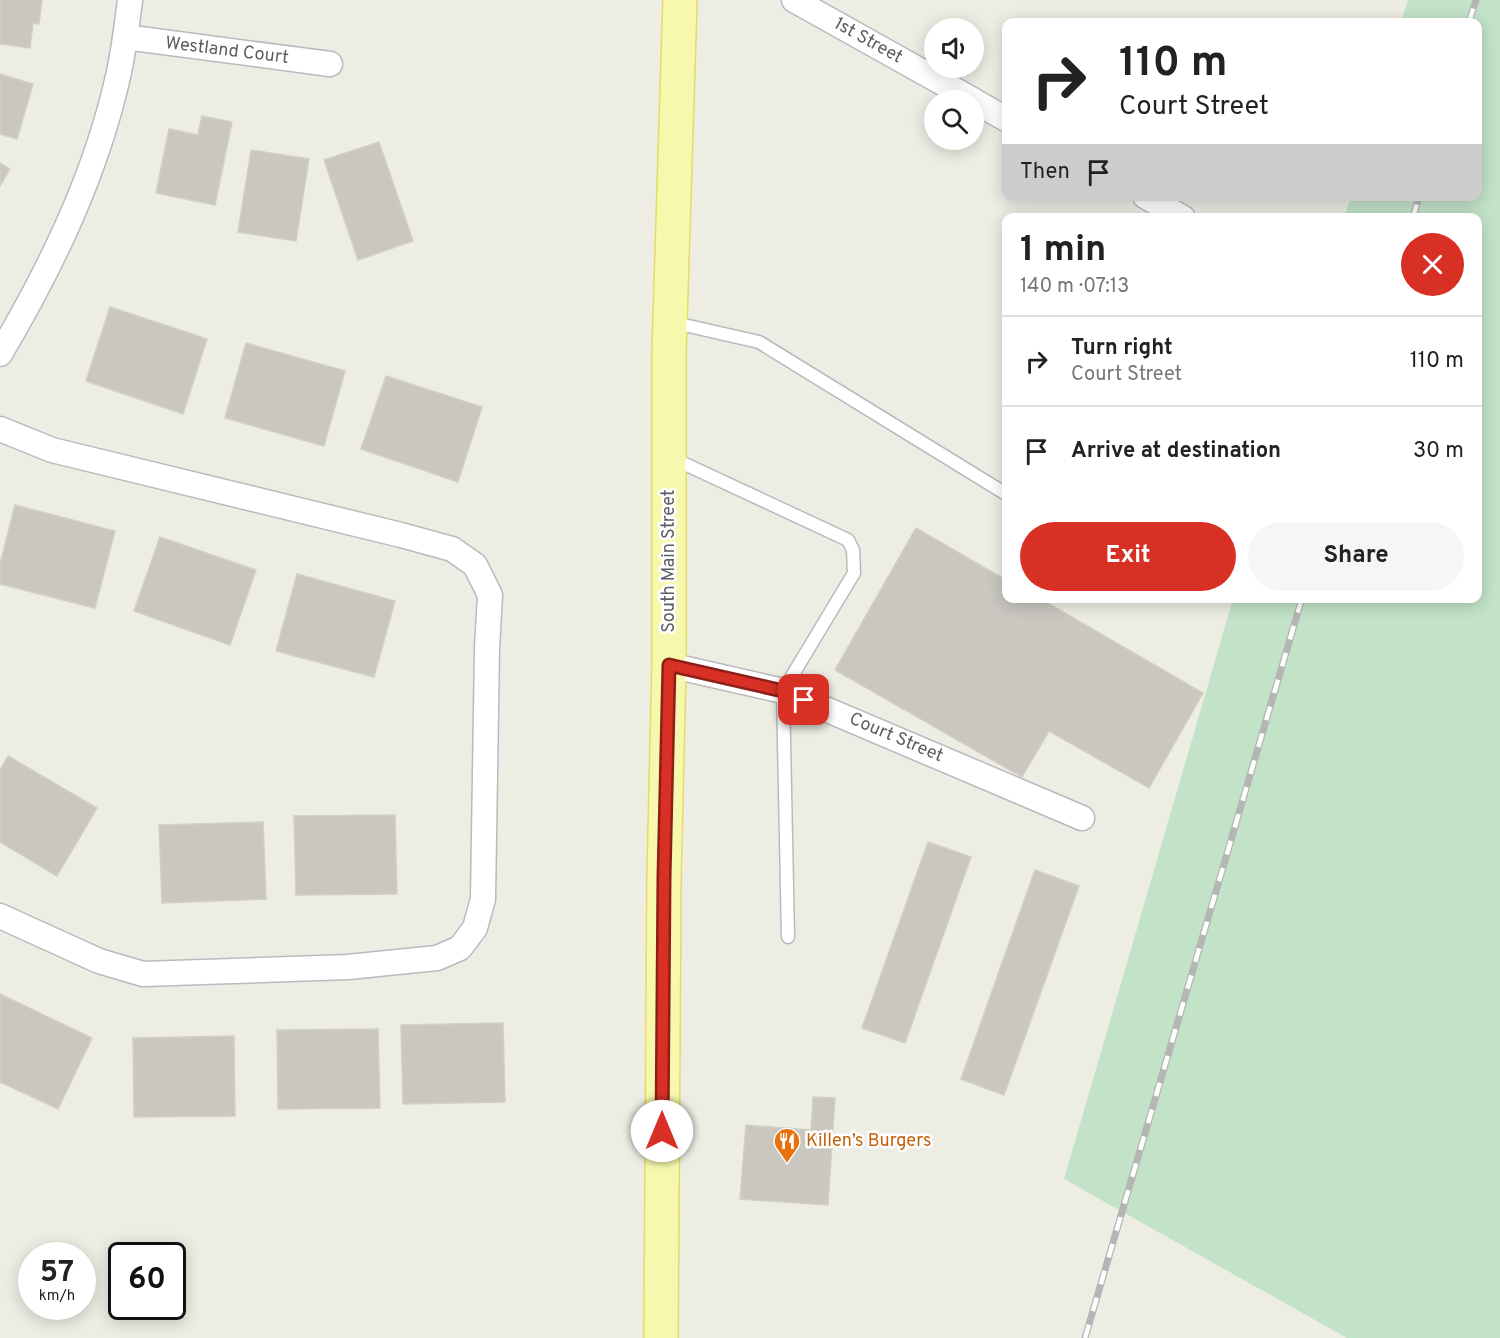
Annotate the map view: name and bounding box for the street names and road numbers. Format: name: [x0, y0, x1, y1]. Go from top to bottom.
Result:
street label: 1st Street: [830, 13, 906, 69]
street label: Westland Court: [164, 32, 290, 70]
street label: South Main Street: [658, 489, 681, 633]
street label: Court Street: [846, 708, 946, 768]

